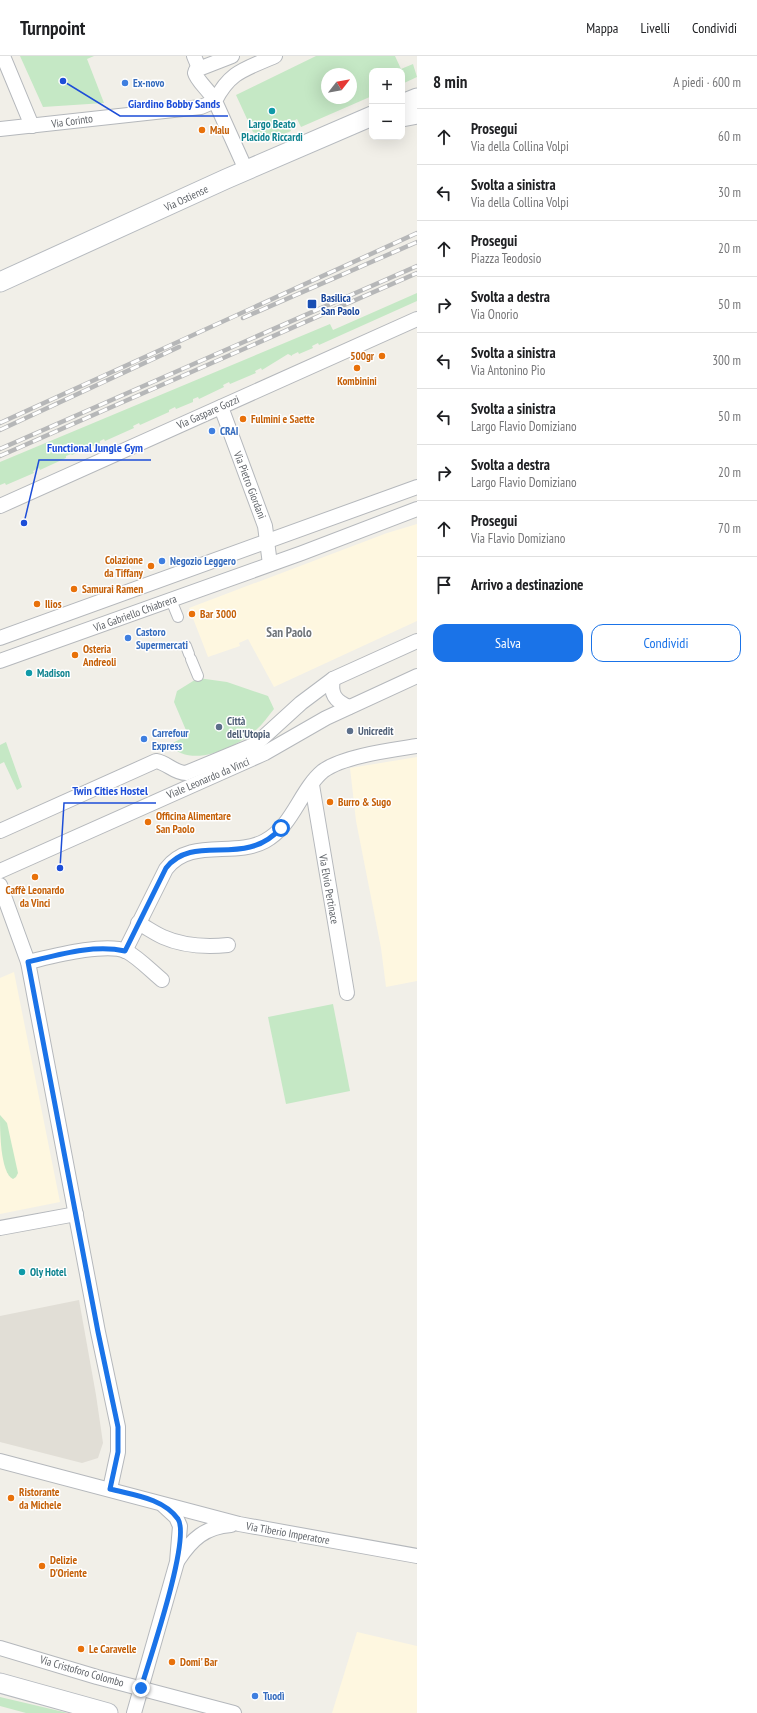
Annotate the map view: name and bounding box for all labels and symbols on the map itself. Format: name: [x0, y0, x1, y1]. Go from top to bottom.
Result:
north arrow: [321, 68, 357, 104]
place label: Ex-novo: [133, 76, 165, 90]
marker: Ex-novo: [120, 78, 130, 88]
callout: Giardino Bobby Sands: [120, 92, 228, 116]
text: Giardino Bobby Sands: [128, 96, 220, 111]
marker: Largo Beato Placido Riccardi: [267, 106, 277, 116]
street label: Via Corinto: [49, 111, 94, 131]
place label: Largo Beato Placido Riccardi: [241, 117, 303, 144]
place label: Malu: [210, 123, 230, 137]
marker: Malu: [197, 125, 207, 135]
street label: Via Ostiense: [161, 182, 211, 215]
place label: Basilica San Paolo: [321, 291, 360, 318]
marker: Basilica San Paolo: [306, 298, 318, 310]
place label: 500gr: [350, 349, 375, 363]
marker: 500gr: [377, 351, 387, 361]
marker: Kombinini: [352, 363, 362, 373]
place label: Kombinini: [337, 374, 377, 388]
street label: Via Gaspare Gozzi: [174, 392, 242, 432]
place label: Fulmini e Saette: [251, 412, 315, 426]
marker: Fulmini e Saette: [238, 414, 248, 424]
place label: CRAI: [220, 424, 238, 438]
marker: CRAI: [207, 426, 217, 436]
callout: Functional Jungle Gym: [39, 436, 151, 460]
text: Functional Jungle Gym: [47, 440, 143, 455]
street label: Via Pietro Giordani: [230, 448, 269, 521]
place label: Colazione da Tiffany: [104, 553, 144, 580]
place label: Negozio Leggero: [170, 554, 236, 568]
marker: Negozio Leggero: [157, 556, 167, 566]
marker: Colazione da Tiffany: [146, 561, 156, 571]
place label: Samurai Ramen: [82, 582, 143, 596]
marker: Samurai Ramen: [69, 584, 79, 594]
street label: Via Gabriello Chiabrera: [91, 591, 178, 635]
place label: Ilios: [45, 597, 62, 611]
marker: Ilios: [32, 599, 42, 609]
place label: Bar 3000: [200, 607, 236, 621]
marker: Bar 3000: [187, 609, 197, 619]
district label: San Paolo: [266, 624, 312, 641]
place label: Castoro Supermercati: [136, 625, 188, 652]
marker: Castoro Supermercati: [123, 633, 133, 643]
place label: Osteria Andreoli: [82, 642, 117, 669]
marker: Osteria Andreoli: [70, 650, 80, 660]
place label: Madison: [37, 666, 70, 680]
marker: Madison: [24, 668, 34, 678]
place label: Città dell'Utopia: [227, 714, 270, 741]
marker: Città dell'Utopia: [214, 722, 224, 732]
place label: Unicredit: [358, 724, 394, 738]
place label: Carrefour Express: [152, 726, 189, 753]
marker: Unicredit: [345, 726, 355, 736]
marker: Carrefour Express: [139, 734, 149, 744]
street label: Viale Leonardo da Vinci: [164, 754, 251, 802]
callout: Twin Cities Hostel: [64, 779, 156, 803]
text: Twin Cities Hostel: [72, 783, 148, 798]
place label: Burro & Sugo: [338, 795, 391, 809]
marker: Burro & Sugo: [325, 797, 335, 807]
place label: Officina Alimentare San Paolo: [156, 809, 231, 836]
marker: Officina Alimentare San Paolo: [143, 817, 153, 827]
route start: [272, 819, 290, 837]
street label: Via Elvio Pertinace: [316, 852, 342, 925]
marker: Caffè Leonardo da Vinci: [30, 872, 40, 882]
place label: Caffè Leonardo da Vinci: [6, 883, 65, 910]
place label: Oly Hotel: [30, 1265, 67, 1279]
marker: Oly Hotel: [17, 1267, 27, 1277]
place label: Ristorante da Michele: [19, 1485, 62, 1512]
marker: Ristorante da Michele: [6, 1493, 16, 1503]
street label: Via Tiberio Imperatore: [244, 1519, 331, 1547]
place label: Delizie D'Oriente: [50, 1553, 87, 1580]
marker: Delizie D'Oriente: [37, 1561, 47, 1571]
place label: Le Caravelle: [89, 1642, 137, 1656]
marker: Le Caravelle: [76, 1644, 86, 1654]
street label: Via Cristoforo Colombo: [37, 1652, 126, 1690]
place label: Domi' Bar: [180, 1655, 218, 1669]
marker: Domi' Bar: [167, 1657, 177, 1667]
route end: [132, 1679, 150, 1697]
place label: Tuodì: [263, 1689, 284, 1703]
marker: Tuodì: [250, 1691, 260, 1701]

